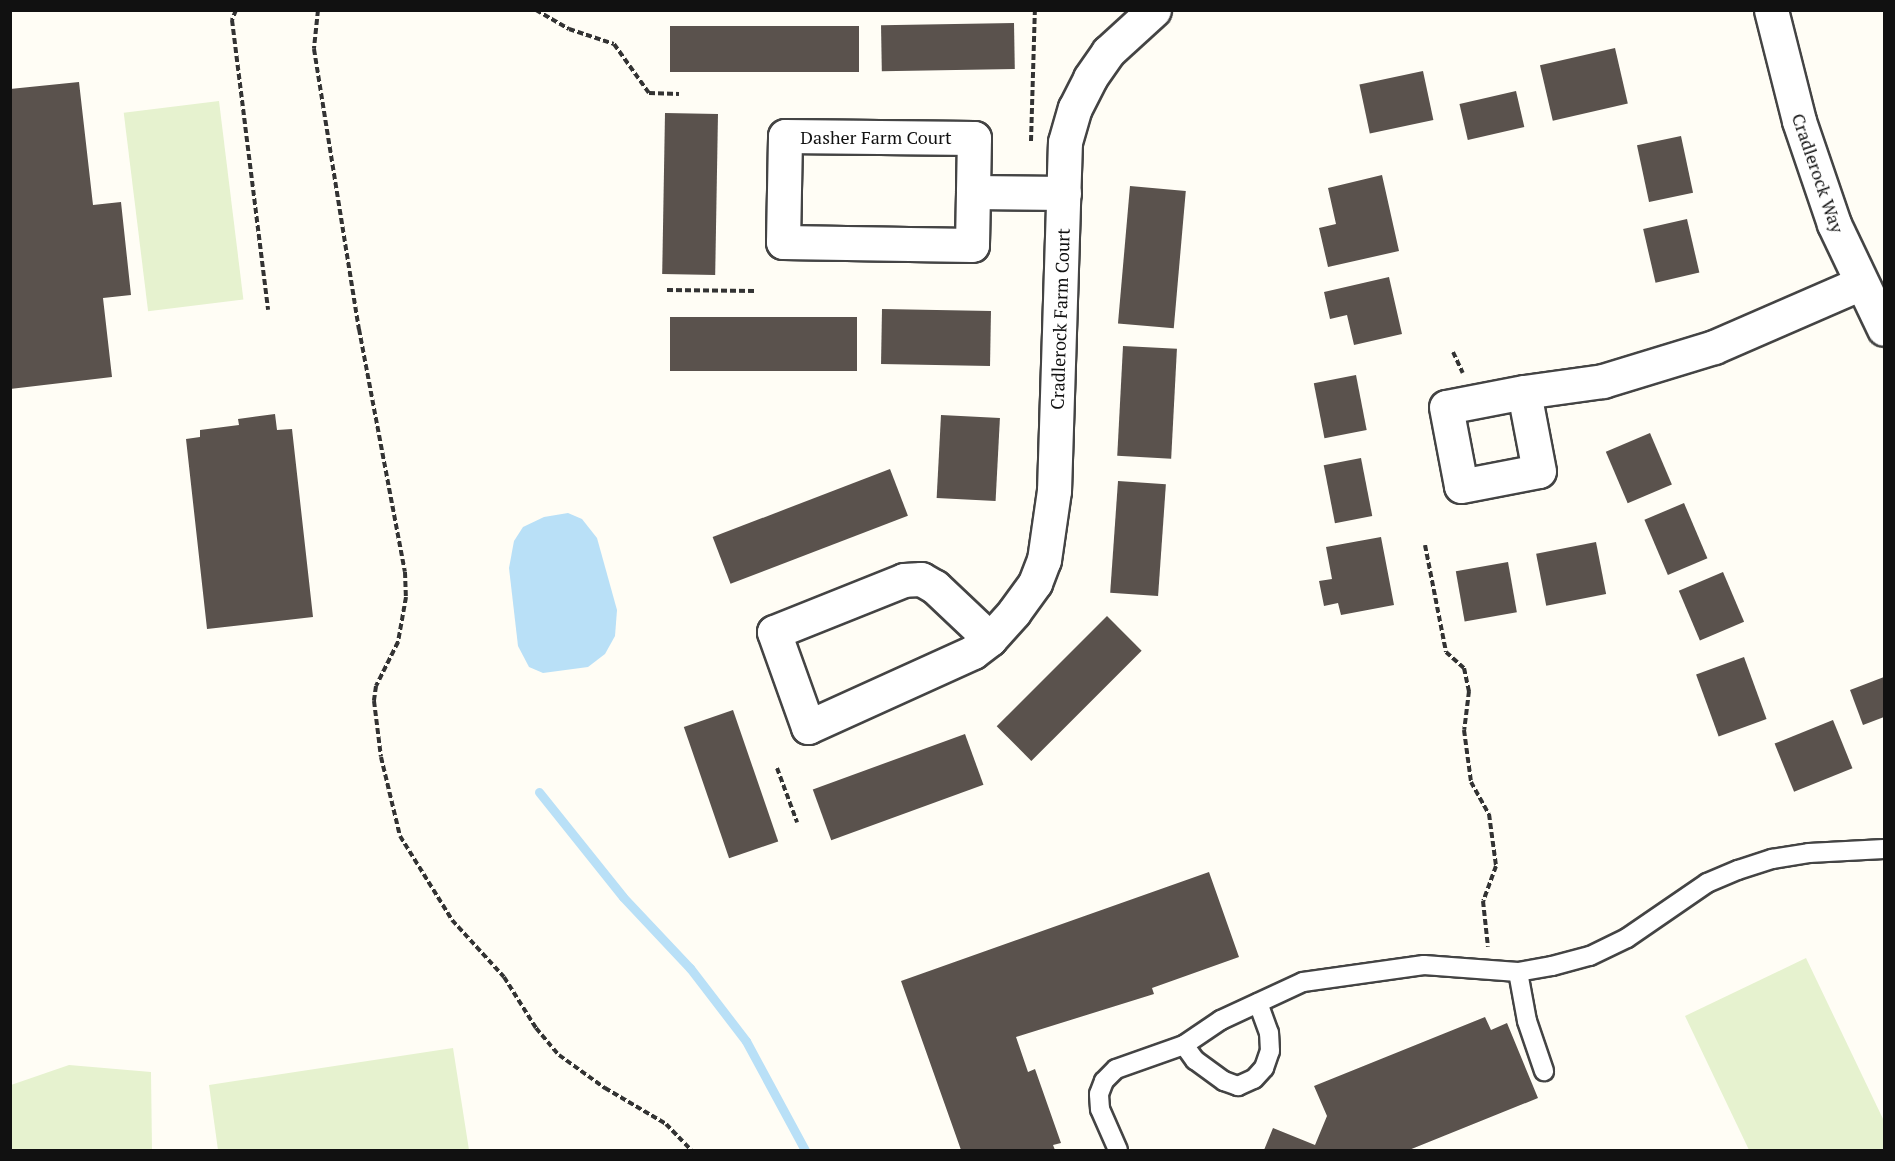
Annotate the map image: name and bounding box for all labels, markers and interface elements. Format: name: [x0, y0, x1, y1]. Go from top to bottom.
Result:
street label: Cradlerock Way: [1787, 110, 1849, 236]
street label: Dasher Farm Court: [800, 126, 952, 148]
street label: Cradlerock Farm Court: [1046, 228, 1074, 410]

